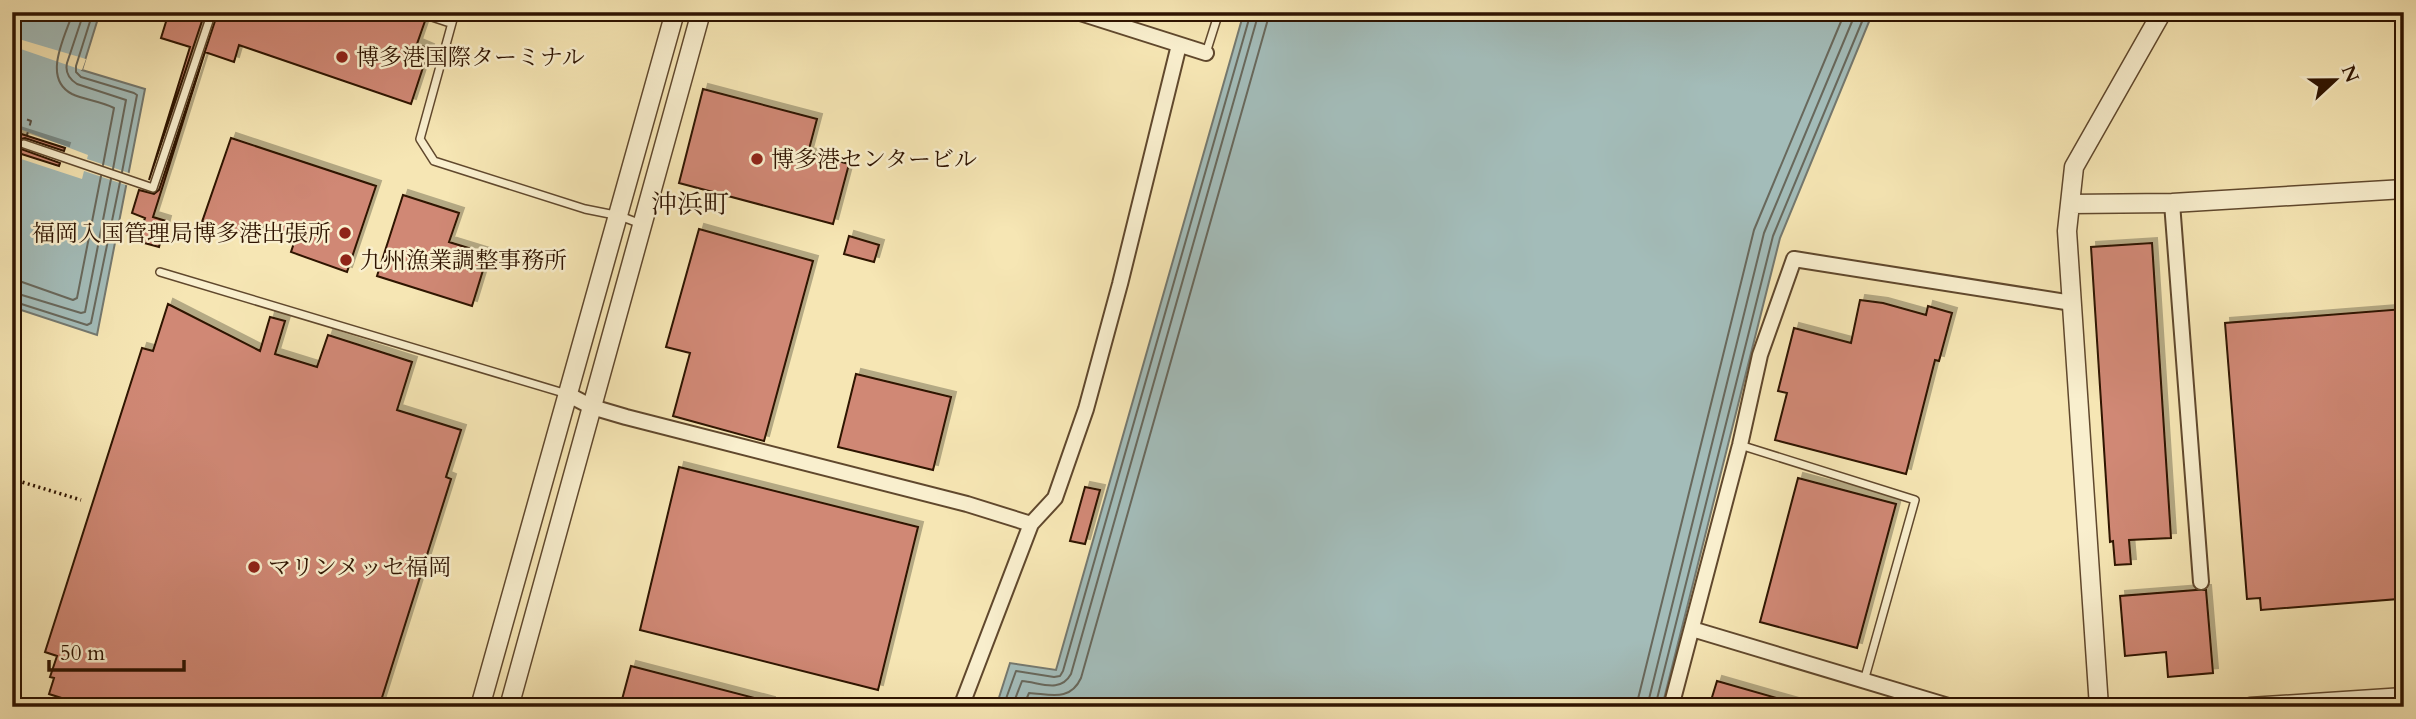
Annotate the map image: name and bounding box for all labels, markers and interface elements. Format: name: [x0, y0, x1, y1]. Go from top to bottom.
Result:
place label: 博多港国際ターミナル: [356, 42, 585, 73]
north arrow: [2300, 46, 2370, 116]
marker: 博多港国際ターミナル: [334, 49, 350, 65]
text: N: [2335, 61, 2365, 87]
place label: 博多港センタービル: [771, 144, 977, 175]
marker: 博多港センタービル: [749, 151, 765, 167]
district label: 沖浜町: [651, 187, 729, 222]
place label: 福岡入国管理局博多港出張所: [32, 218, 331, 249]
marker: 福岡入国管理局博多港出張所: [337, 225, 353, 241]
place label: 九州漁業調整事務所: [360, 245, 567, 276]
marker: 九州漁業調整事務所: [338, 252, 354, 268]
place label: マリンメッセ福岡: [268, 552, 451, 583]
marker: マリンメッセ福岡: [246, 559, 262, 575]
scale bar: [49, 628, 184, 672]
text: 50 m: [60, 639, 105, 668]

